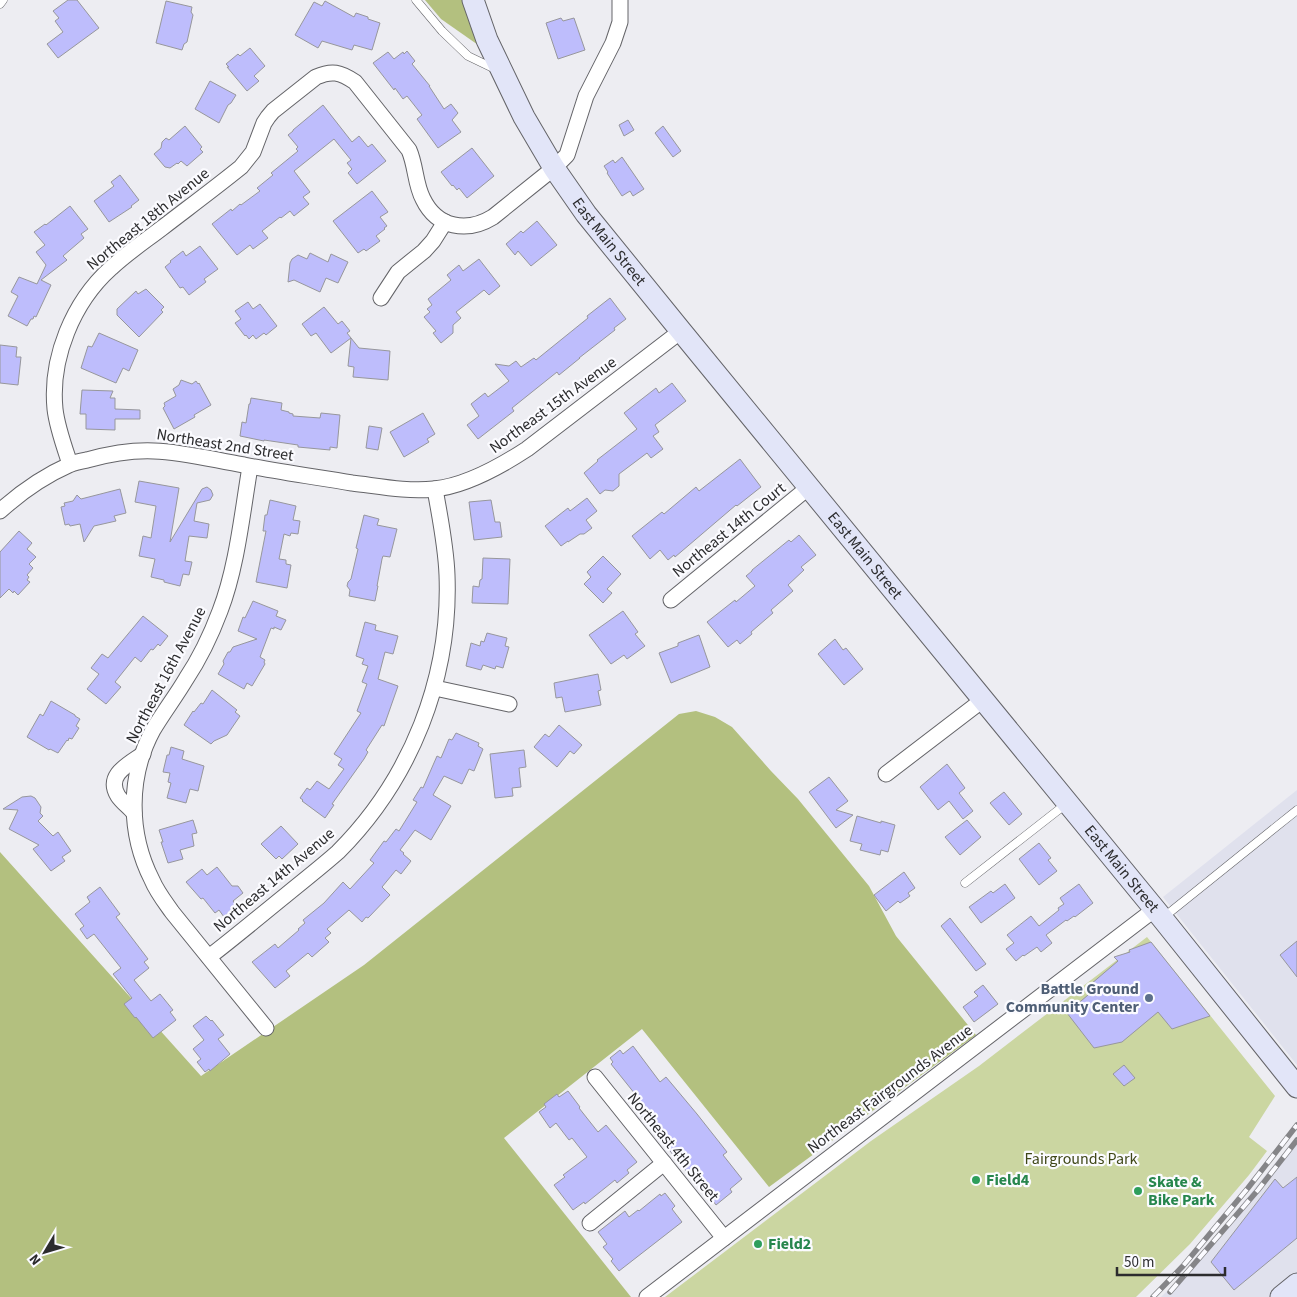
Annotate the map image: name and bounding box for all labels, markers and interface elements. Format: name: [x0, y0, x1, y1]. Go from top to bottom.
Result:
street label: Northeast 18th Avenue: [82, 163, 214, 275]
street label: East Main Street: [567, 193, 651, 291]
street label: Northeast 15th Avenue: [485, 351, 621, 459]
street label: Northeast 2nd Street: [155, 423, 296, 467]
street label: Northeast 14th Court: [668, 477, 791, 583]
street label: East Main Street: [822, 507, 908, 604]
street label: Northeast 16th Avenue: [121, 603, 211, 747]
street label: East Main Street: [1079, 820, 1165, 918]
street label: Northeast 14th Avenue: [209, 823, 339, 937]
place label: Battle Ground Community Center: [1006, 978, 1140, 1018]
marker: Battle Ground Community Center: [1143, 992, 1155, 1004]
street label: Northeast Fairgrounds Avenue: [803, 1019, 977, 1159]
street label: Northeast 4th Street: [622, 1088, 724, 1207]
park label: Fairgrounds Park: [1024, 1148, 1138, 1170]
place label: Field4: [986, 1169, 1030, 1191]
place label: Skate & Bike Park: [1148, 1171, 1215, 1211]
marker: Field4: [970, 1174, 982, 1186]
marker: Skate & Bike Park: [1132, 1185, 1144, 1197]
north arrow: [20, 1227, 70, 1277]
place label: Field2: [768, 1233, 811, 1255]
marker: Field2: [752, 1238, 764, 1250]
scale bar: [1117, 1244, 1224, 1276]
text: N: [25, 1250, 46, 1269]
text: 50 m: [1124, 1252, 1154, 1273]

